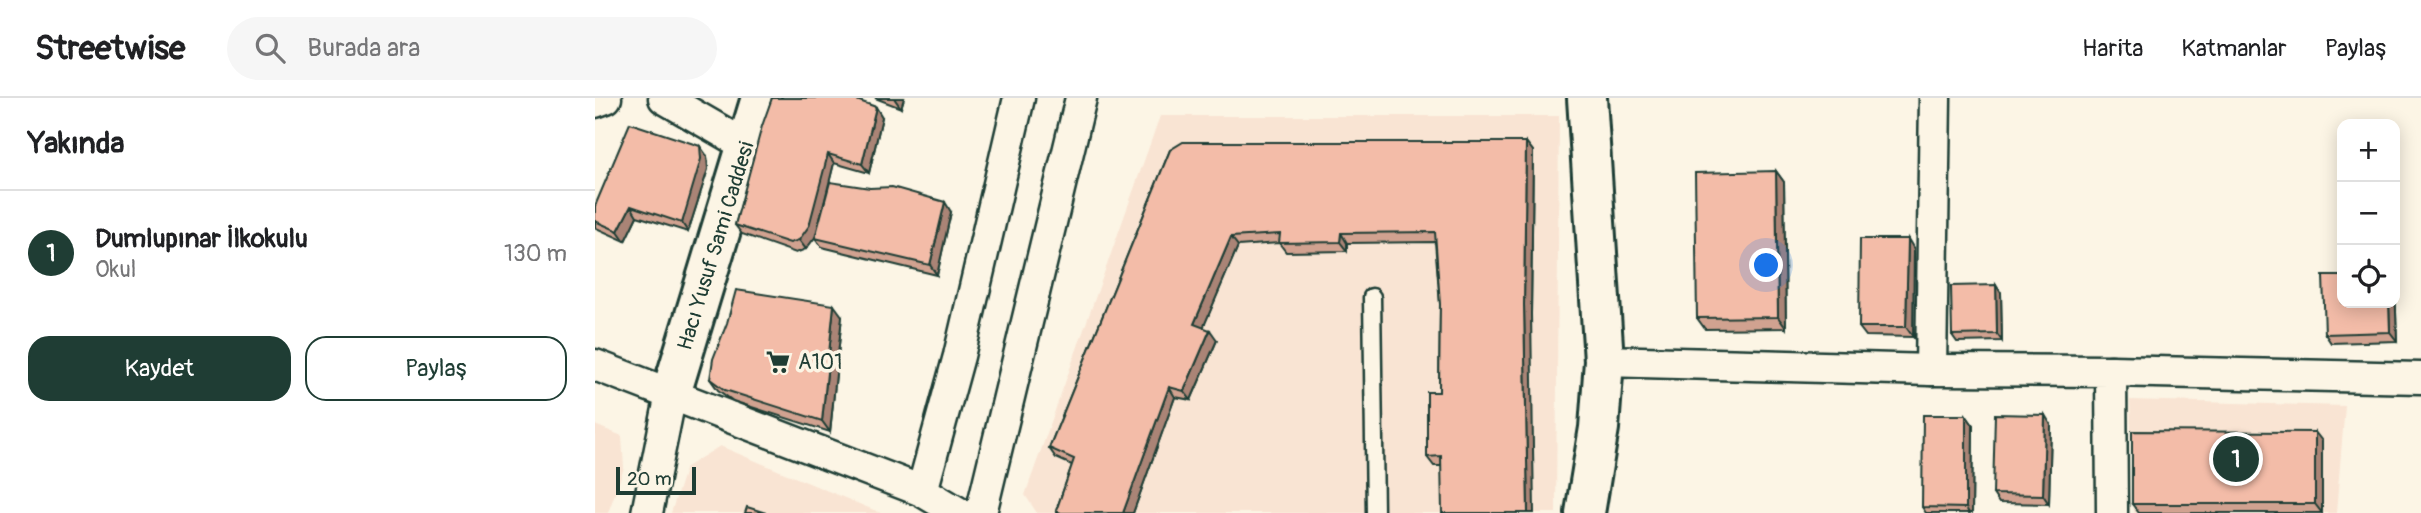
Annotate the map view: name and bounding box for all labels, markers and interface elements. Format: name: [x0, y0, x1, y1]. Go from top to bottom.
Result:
search box: [227, 17, 717, 80]
text: Streetwise: [35, 28, 185, 69]
icon: search: [251, 29, 289, 67]
text: Burada ara: [307, 32, 420, 64]
text: Harita: [2082, 34, 2143, 63]
text: Katmanlar: [2181, 34, 2287, 63]
text: Paylaş: [2325, 34, 2386, 63]
map controls: [2337, 119, 2400, 308]
button: +: [2337, 119, 2400, 182]
text: Yakında: [28, 125, 124, 162]
street label: Hacı Yusuf Sami Caddesi: [671, 138, 761, 354]
button: −: [2337, 182, 2400, 245]
text: Dumlupınar İlkokulu: [95, 223, 308, 255]
text: 1: [47, 239, 56, 268]
text: 130 m: [504, 239, 567, 268]
button: locate: [2337, 245, 2400, 308]
your location: [1749, 248, 1783, 282]
text: Okul: [95, 255, 136, 284]
button: Kaydet: [28, 336, 291, 401]
button: Paylaş: [305, 336, 567, 401]
supermarket icon: A101: [764, 348, 792, 376]
place label: A101: [798, 349, 842, 376]
pin: 1: [2213, 433, 2259, 485]
scale bar: [616, 464, 697, 496]
text: 20 m: [627, 467, 672, 491]

